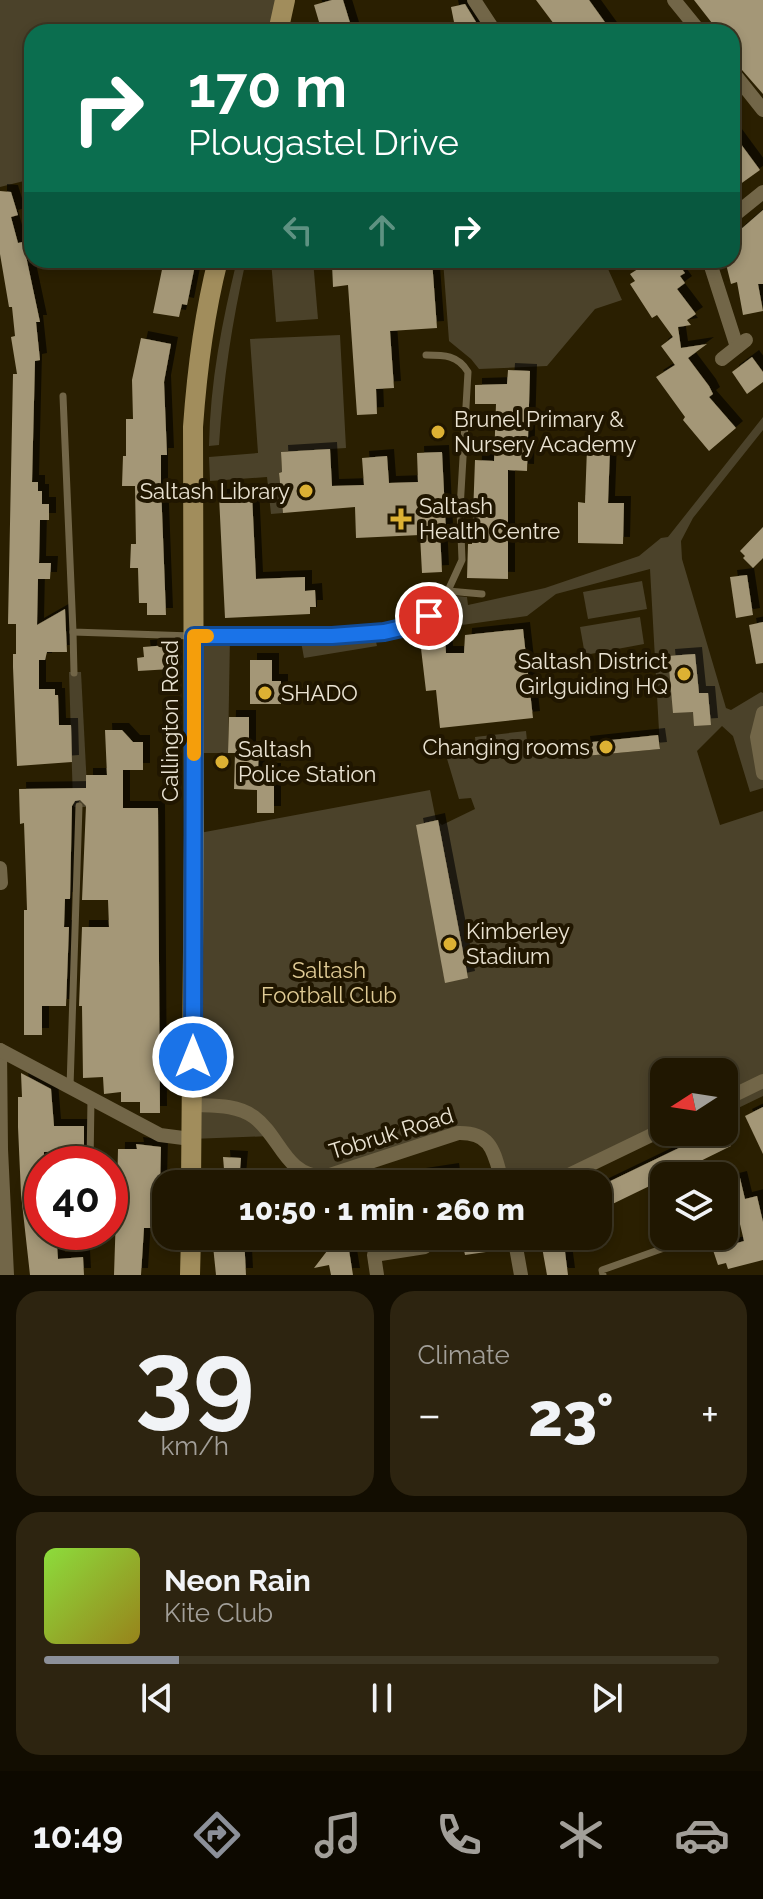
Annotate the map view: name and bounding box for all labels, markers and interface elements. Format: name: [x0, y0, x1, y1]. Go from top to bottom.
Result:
text: 170 m: [188, 54, 347, 120]
icon: right: [56, 56, 160, 160]
text: Plougastel Drive: [188, 121, 459, 163]
icon: left: [276, 208, 320, 252]
icon: ahead: [360, 208, 404, 252]
icon: right: [444, 208, 488, 252]
place label: Brunel Primary & Nursery Academy: [454, 406, 636, 457]
marker: Brunel Primary & Nursery Academy: [429, 423, 447, 441]
place label: Saltash Library: [140, 478, 290, 504]
marker: Saltash Library: [297, 482, 315, 500]
place label: Saltash Health Centre: [419, 493, 560, 544]
marker: Saltash Health Centre: [390, 508, 412, 530]
pin: [395, 582, 463, 650]
icon: arrive: [407, 594, 451, 638]
street label: Callington Road: [157, 640, 183, 802]
place label: Saltash District Girlguiding HQ: [518, 648, 669, 699]
marker: Saltash District Girlguiding HQ: [675, 665, 693, 683]
place label: SHADO: [281, 680, 358, 706]
marker: SHADO: [256, 684, 274, 702]
place label: Changing rooms: [422, 734, 590, 760]
place label: Saltash Police Station: [238, 736, 376, 787]
marker: Changing rooms: [597, 738, 615, 756]
marker: Saltash Police Station: [213, 753, 231, 771]
place label: Kimberley Stadium: [466, 918, 570, 969]
marker: Kimberley Stadium: [441, 935, 459, 953]
park label: Saltash Football Club: [261, 957, 397, 1008]
position arrow: [151, 1015, 235, 1099]
north arrow: [650, 1058, 738, 1146]
map controls: [650, 1058, 738, 1250]
street label: Tobruk Road: [326, 1102, 456, 1164]
speed limit sign: 40: [24, 1146, 128, 1250]
button: layers: [650, 1162, 738, 1250]
text: 10:50 · 1 min · 260 m: [239, 1192, 525, 1227]
text: 39: [135, 1318, 254, 1440]
text: Climate: [418, 1340, 510, 1370]
text: 23°: [528, 1380, 614, 1450]
text: −: [418, 1389, 441, 1440]
text: +: [701, 1389, 719, 1440]
text: km/h: [160, 1431, 229, 1461]
text: Neon Rain: [164, 1563, 311, 1598]
text: Kite Club: [164, 1598, 273, 1628]
icon: previous: [135, 1676, 179, 1720]
icon: pause: [360, 1676, 404, 1720]
icon: next: [585, 1676, 629, 1720]
icon: directions: [189, 1807, 245, 1863]
icon: music: [310, 1807, 366, 1863]
icon: phone: [431, 1807, 487, 1863]
icon: climate: [553, 1807, 609, 1863]
icon: car: [674, 1807, 730, 1863]
text: 10:49: [33, 1814, 123, 1856]

